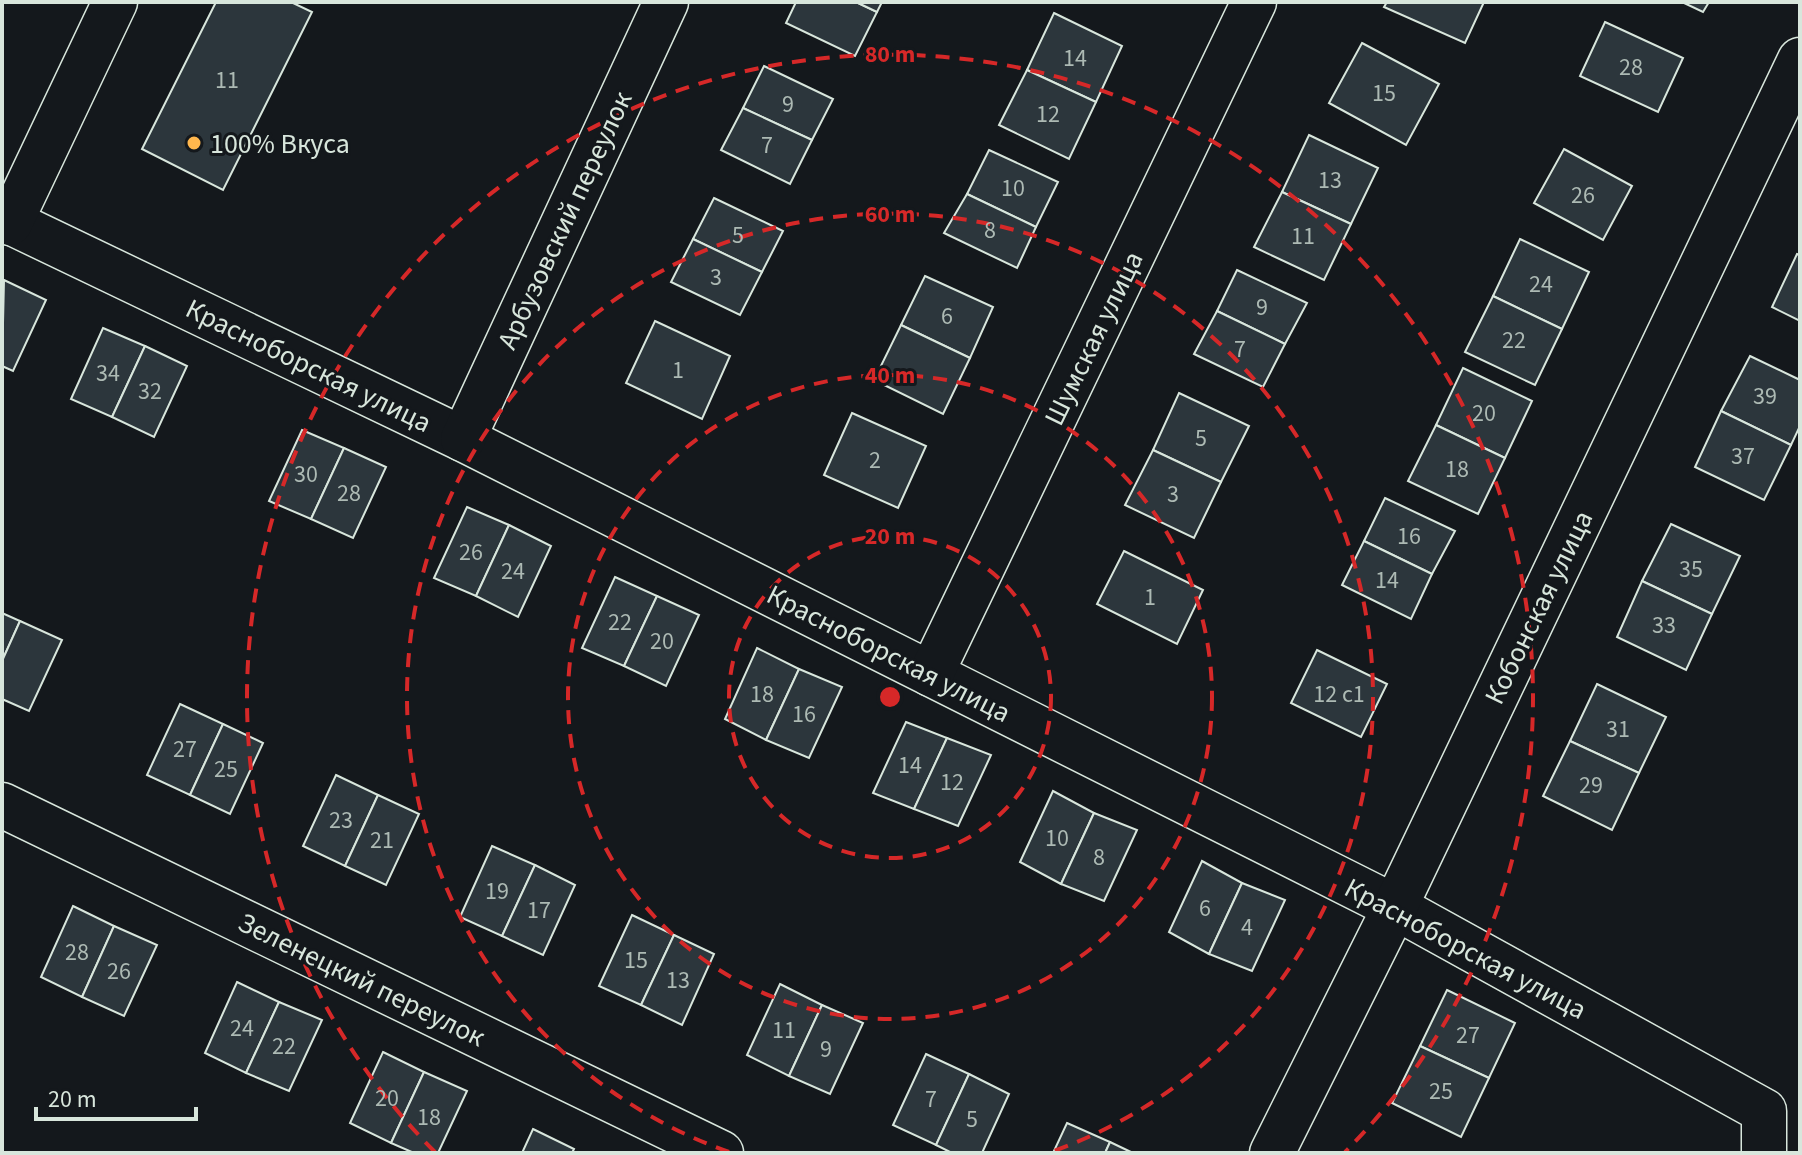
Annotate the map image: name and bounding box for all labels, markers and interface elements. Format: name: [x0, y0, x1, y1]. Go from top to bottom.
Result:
text: 80 m: [865, 37, 915, 72]
house number: 14: [1063, 41, 1087, 76]
house number: 28: [1619, 50, 1643, 85]
house number: 11: [215, 63, 239, 98]
house number: 15: [1372, 76, 1396, 111]
street label: Арбузовский переулок: [488, 85, 642, 356]
house number: 9: [782, 87, 794, 122]
house number: 12: [1036, 97, 1060, 132]
place label: 100% Вкуса: [210, 124, 350, 164]
house number: 7: [761, 128, 773, 163]
marker: 100% Вкуса: [185, 134, 203, 152]
house number: 13: [1318, 163, 1342, 198]
house number: 10: [1001, 171, 1025, 206]
house number: 26: [1571, 178, 1595, 213]
text: 60 m: [865, 197, 915, 232]
house number: 8: [984, 213, 996, 248]
house number: 5: [732, 218, 744, 253]
house number: 11: [1291, 219, 1315, 254]
street label: Шумская улица: [1034, 245, 1153, 432]
house number: 3: [710, 260, 722, 295]
house number: 24: [1529, 267, 1553, 302]
street label: Красноборская улица: [179, 289, 438, 443]
house number: 9: [1256, 290, 1268, 325]
house number: 6: [941, 299, 953, 334]
house number: 22: [1502, 323, 1526, 358]
house number: 7: [1234, 332, 1246, 367]
house number: 1: [672, 353, 684, 388]
house number: 34: [96, 356, 120, 391]
text: 40 m: [865, 358, 915, 393]
house number: 32: [138, 374, 162, 409]
house number: 39: [1753, 379, 1777, 414]
house number: 20: [1472, 396, 1496, 431]
house number: 5: [1195, 421, 1207, 456]
house number: 37: [1731, 439, 1755, 474]
house number: 2: [869, 443, 881, 478]
house number: 18: [1445, 452, 1469, 487]
house number: 30: [294, 457, 318, 492]
house number: 28: [337, 476, 361, 511]
house number: 3: [1167, 477, 1179, 512]
street label: Кобонская улица: [1475, 504, 1603, 711]
text: 20 m: [865, 519, 915, 554]
house number: 16: [1397, 519, 1421, 554]
house number: 26: [459, 535, 483, 570]
house number: 35: [1679, 552, 1703, 587]
house number: 24: [501, 554, 525, 589]
house number: 14: [1375, 563, 1399, 598]
street label: Красноборская улица: [760, 575, 1017, 733]
house number: 1: [1144, 580, 1156, 615]
house number: 22: [608, 605, 632, 640]
house number: 33: [1652, 608, 1676, 643]
house number: 20: [650, 624, 674, 659]
house number: 18: [750, 677, 774, 712]
house number: 12 с1: [1313, 677, 1365, 712]
centre of rings: [876, 683, 904, 711]
house number: 16: [792, 697, 816, 732]
house number: 31: [1606, 712, 1630, 747]
house number: 27: [173, 732, 197, 767]
house number: 14: [898, 748, 922, 783]
house number: 25: [214, 752, 238, 787]
house number: 12: [940, 765, 964, 800]
house number: 29: [1579, 768, 1603, 803]
house number: 23: [329, 803, 353, 838]
house number: 10: [1045, 821, 1069, 856]
house number: 21: [370, 823, 394, 858]
house number: 8: [1093, 840, 1105, 875]
street label: Красноборская улица: [1337, 868, 1594, 1030]
house number: 19: [485, 874, 509, 909]
house number: 6: [1199, 891, 1211, 926]
house number: 17: [527, 893, 551, 928]
street label: Зеленецкий переулок: [231, 903, 492, 1057]
house number: 4: [1241, 910, 1253, 945]
house number: 28: [65, 935, 89, 970]
house number: 15: [624, 943, 648, 978]
house number: 26: [107, 954, 131, 989]
house number: 13: [666, 963, 690, 998]
house number: 24: [230, 1011, 254, 1046]
house number: 11: [772, 1013, 796, 1048]
house number: 27: [1456, 1018, 1480, 1053]
house number: 22: [272, 1029, 296, 1064]
house number: 9: [820, 1032, 832, 1067]
scale bar: [36, 1071, 196, 1121]
house number: 25: [1429, 1074, 1453, 1109]
house number: 20: [375, 1081, 399, 1116]
text: 20 m: [48, 1082, 97, 1117]
house number: 7: [925, 1082, 937, 1117]
house number: 18: [417, 1100, 441, 1135]
house number: 5: [966, 1102, 978, 1137]

